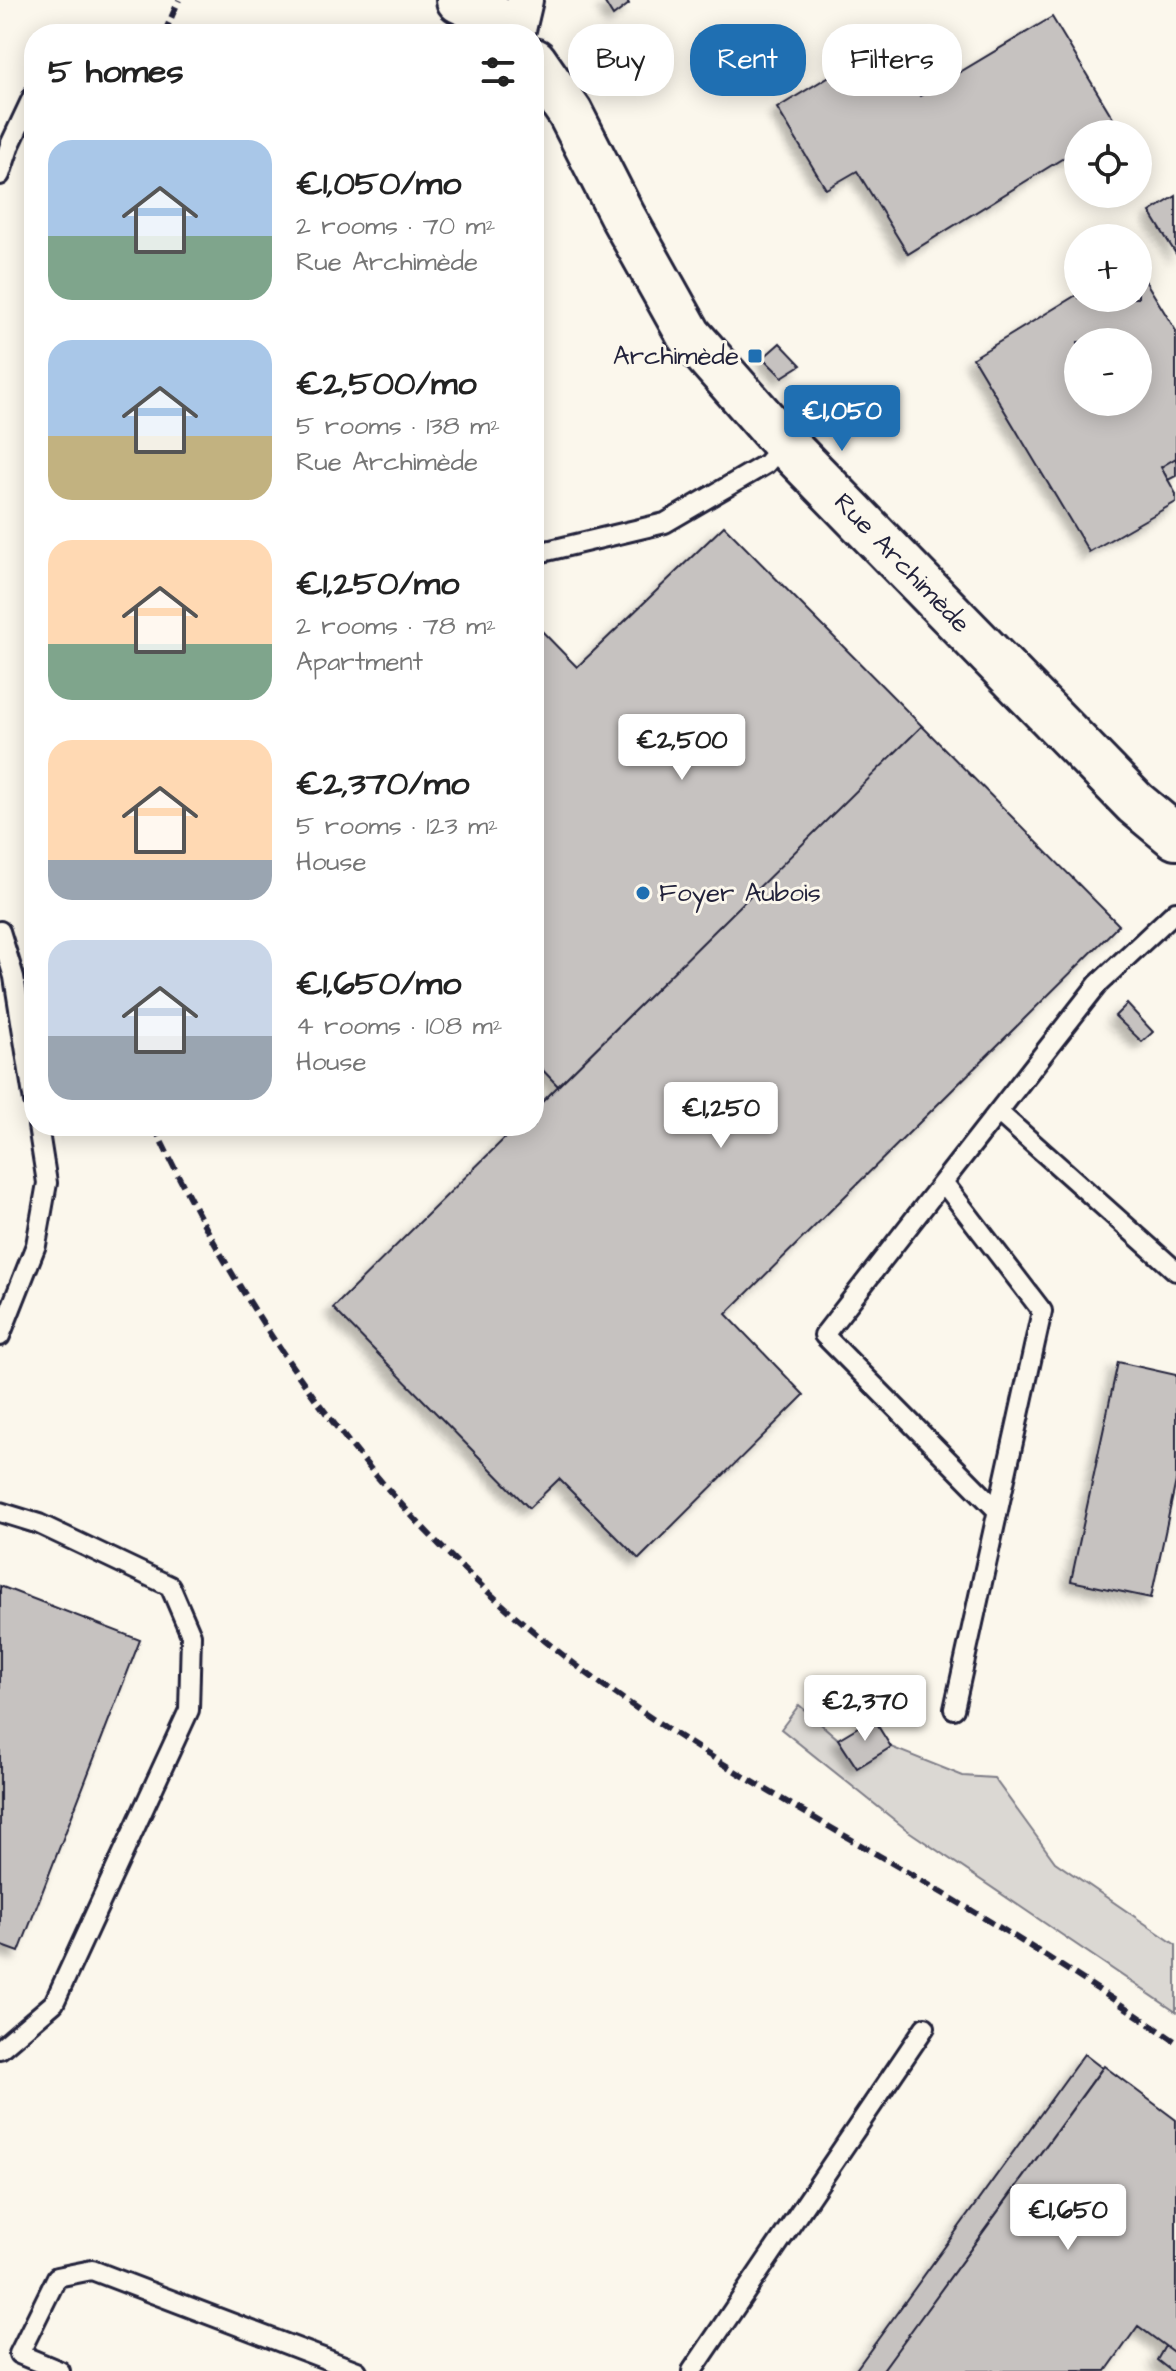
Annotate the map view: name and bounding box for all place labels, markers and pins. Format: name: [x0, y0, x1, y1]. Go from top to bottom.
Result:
place label: Archimède: [613, 338, 739, 374]
marker: Archimède: [746, 347, 764, 365]
pin: €1,050: [777, 385, 907, 453]
pin: €2,500: [617, 714, 747, 782]
place label: Foyer Aubois: [659, 875, 821, 913]
marker: Foyer Aubois: [634, 884, 652, 902]
pin: €1,250: [656, 1082, 786, 1150]
pin: €2,370: [800, 1675, 930, 1743]
pin: €1,650: [1003, 2184, 1133, 2252]

